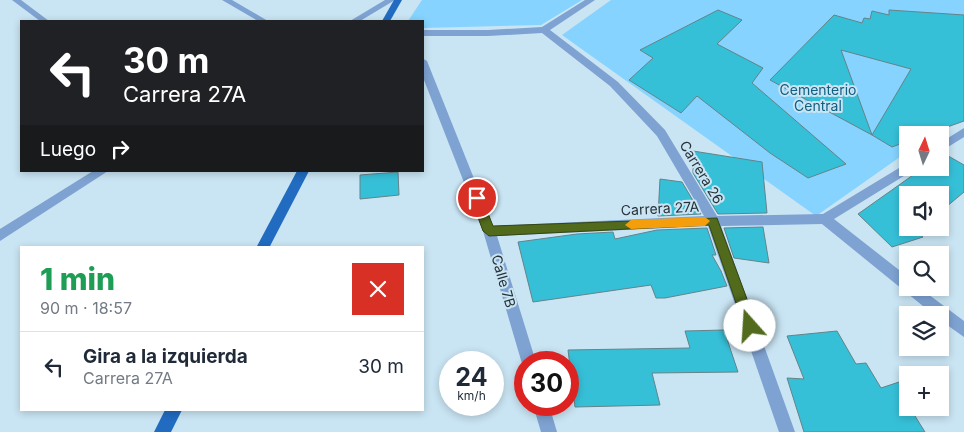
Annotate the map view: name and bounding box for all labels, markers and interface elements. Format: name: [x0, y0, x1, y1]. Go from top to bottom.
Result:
text: 30 m: [123, 39, 209, 81]
icon: left: [40, 40, 105, 105]
text: Carrera 27A: [123, 81, 246, 107]
park label: Cementerio Central: [780, 81, 856, 114]
north arrow: [899, 126, 949, 176]
map controls: [899, 126, 949, 416]
icon: right: [106, 135, 134, 163]
street label: Carrera 26: [676, 137, 728, 207]
text: Luego: [40, 138, 96, 161]
pin: [456, 177, 498, 219]
icon: arrive: [463, 184, 491, 212]
button: sound: [899, 186, 949, 236]
street label: Carrera 27A: [620, 197, 700, 219]
button: search: [899, 246, 949, 296]
street label: Calle 7B: [488, 253, 520, 309]
text: 1 min: [40, 261, 115, 297]
button: close: [352, 263, 404, 315]
text: 90 m · 18:57: [40, 298, 132, 318]
position arrow: [723, 299, 775, 351]
button: layers: [899, 306, 949, 356]
text: Gira a la izquierda: [83, 345, 248, 368]
speed limit sign: 30: [514, 351, 579, 416]
icon: left: [40, 353, 68, 381]
text: 30 m: [358, 355, 404, 378]
text: 24: [455, 362, 488, 392]
button: +: [899, 366, 949, 416]
text: Carrera 27A: [83, 368, 173, 388]
text: km/h: [457, 388, 486, 403]

